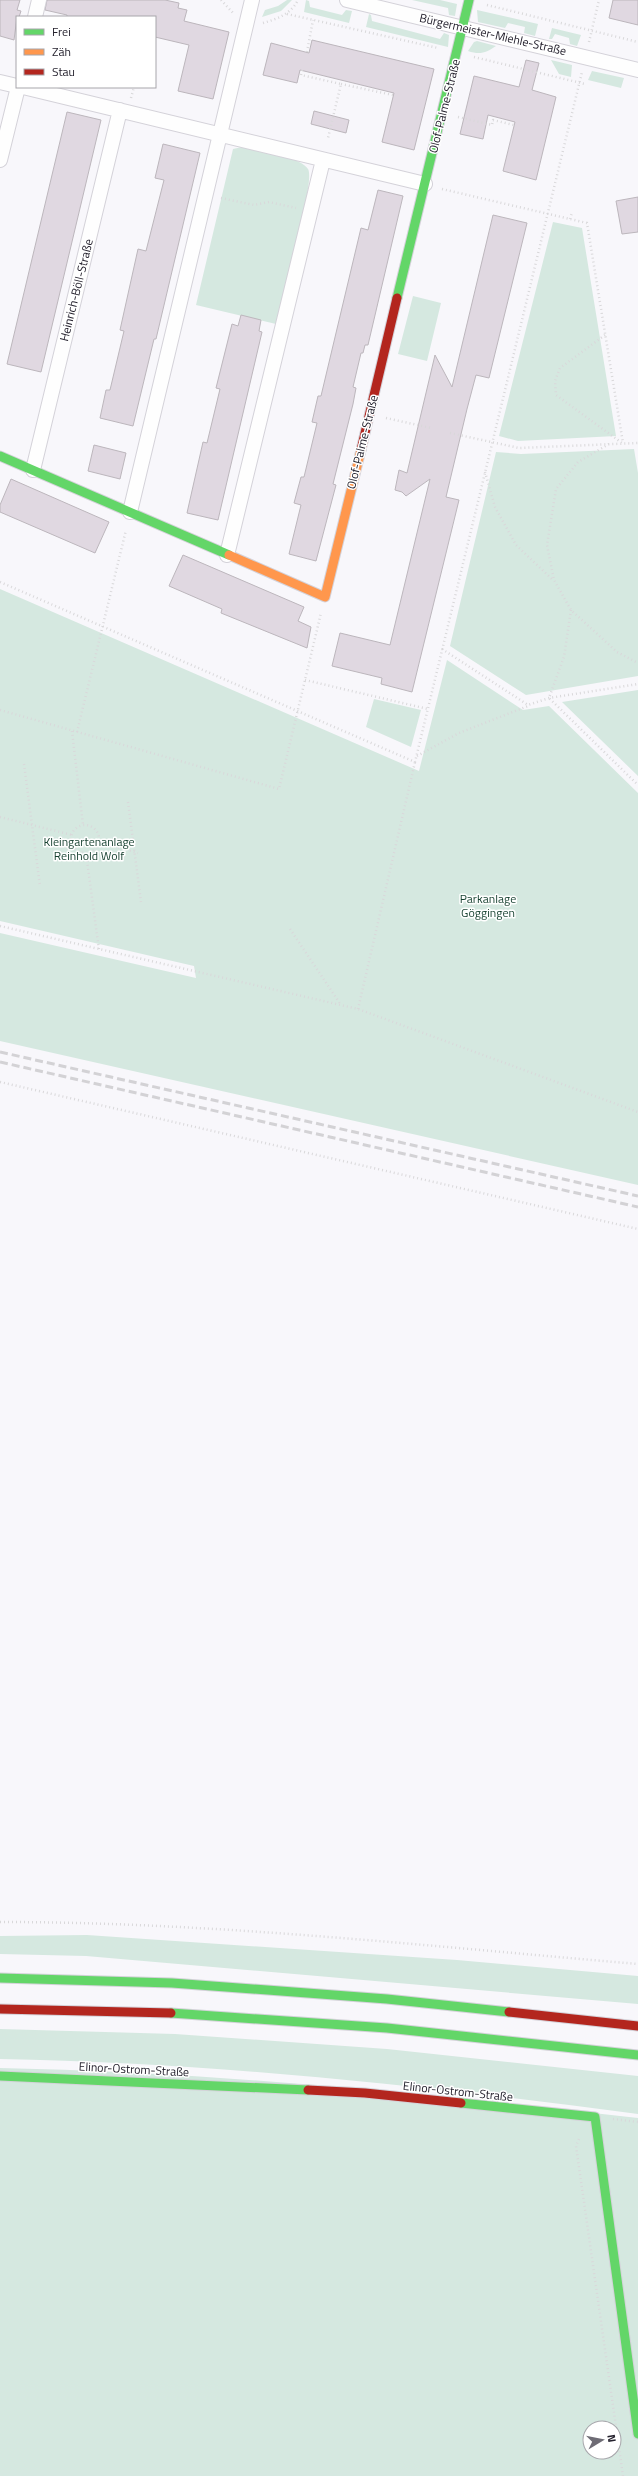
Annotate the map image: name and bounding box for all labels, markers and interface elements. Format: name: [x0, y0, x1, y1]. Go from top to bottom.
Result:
street label: Bürgermeister-Miehle-Straße: [418, 8, 568, 60]
legend: [16, 16, 156, 88]
text: Frei: [52, 22, 71, 41]
text: Zäh: [52, 42, 71, 61]
street label: Olof-Palme-Straße: [423, 57, 465, 155]
text: Stau: [52, 62, 75, 81]
street label: Heinrich-Böll-Straße: [54, 237, 98, 343]
street label: Olof-Palme-Straße: [341, 393, 383, 491]
park label: Kleingartenanlage Reinhold Wolf: [43, 832, 135, 865]
park label: Parkanlage Göggingen: [460, 889, 516, 922]
street label: Elinor-Ostrom-Straße: [78, 2057, 190, 2081]
street label: Elinor-Ostrom-Straße: [402, 2076, 514, 2106]
north arrow: [582, 2420, 622, 2460]
text: N: [603, 2433, 620, 2443]

